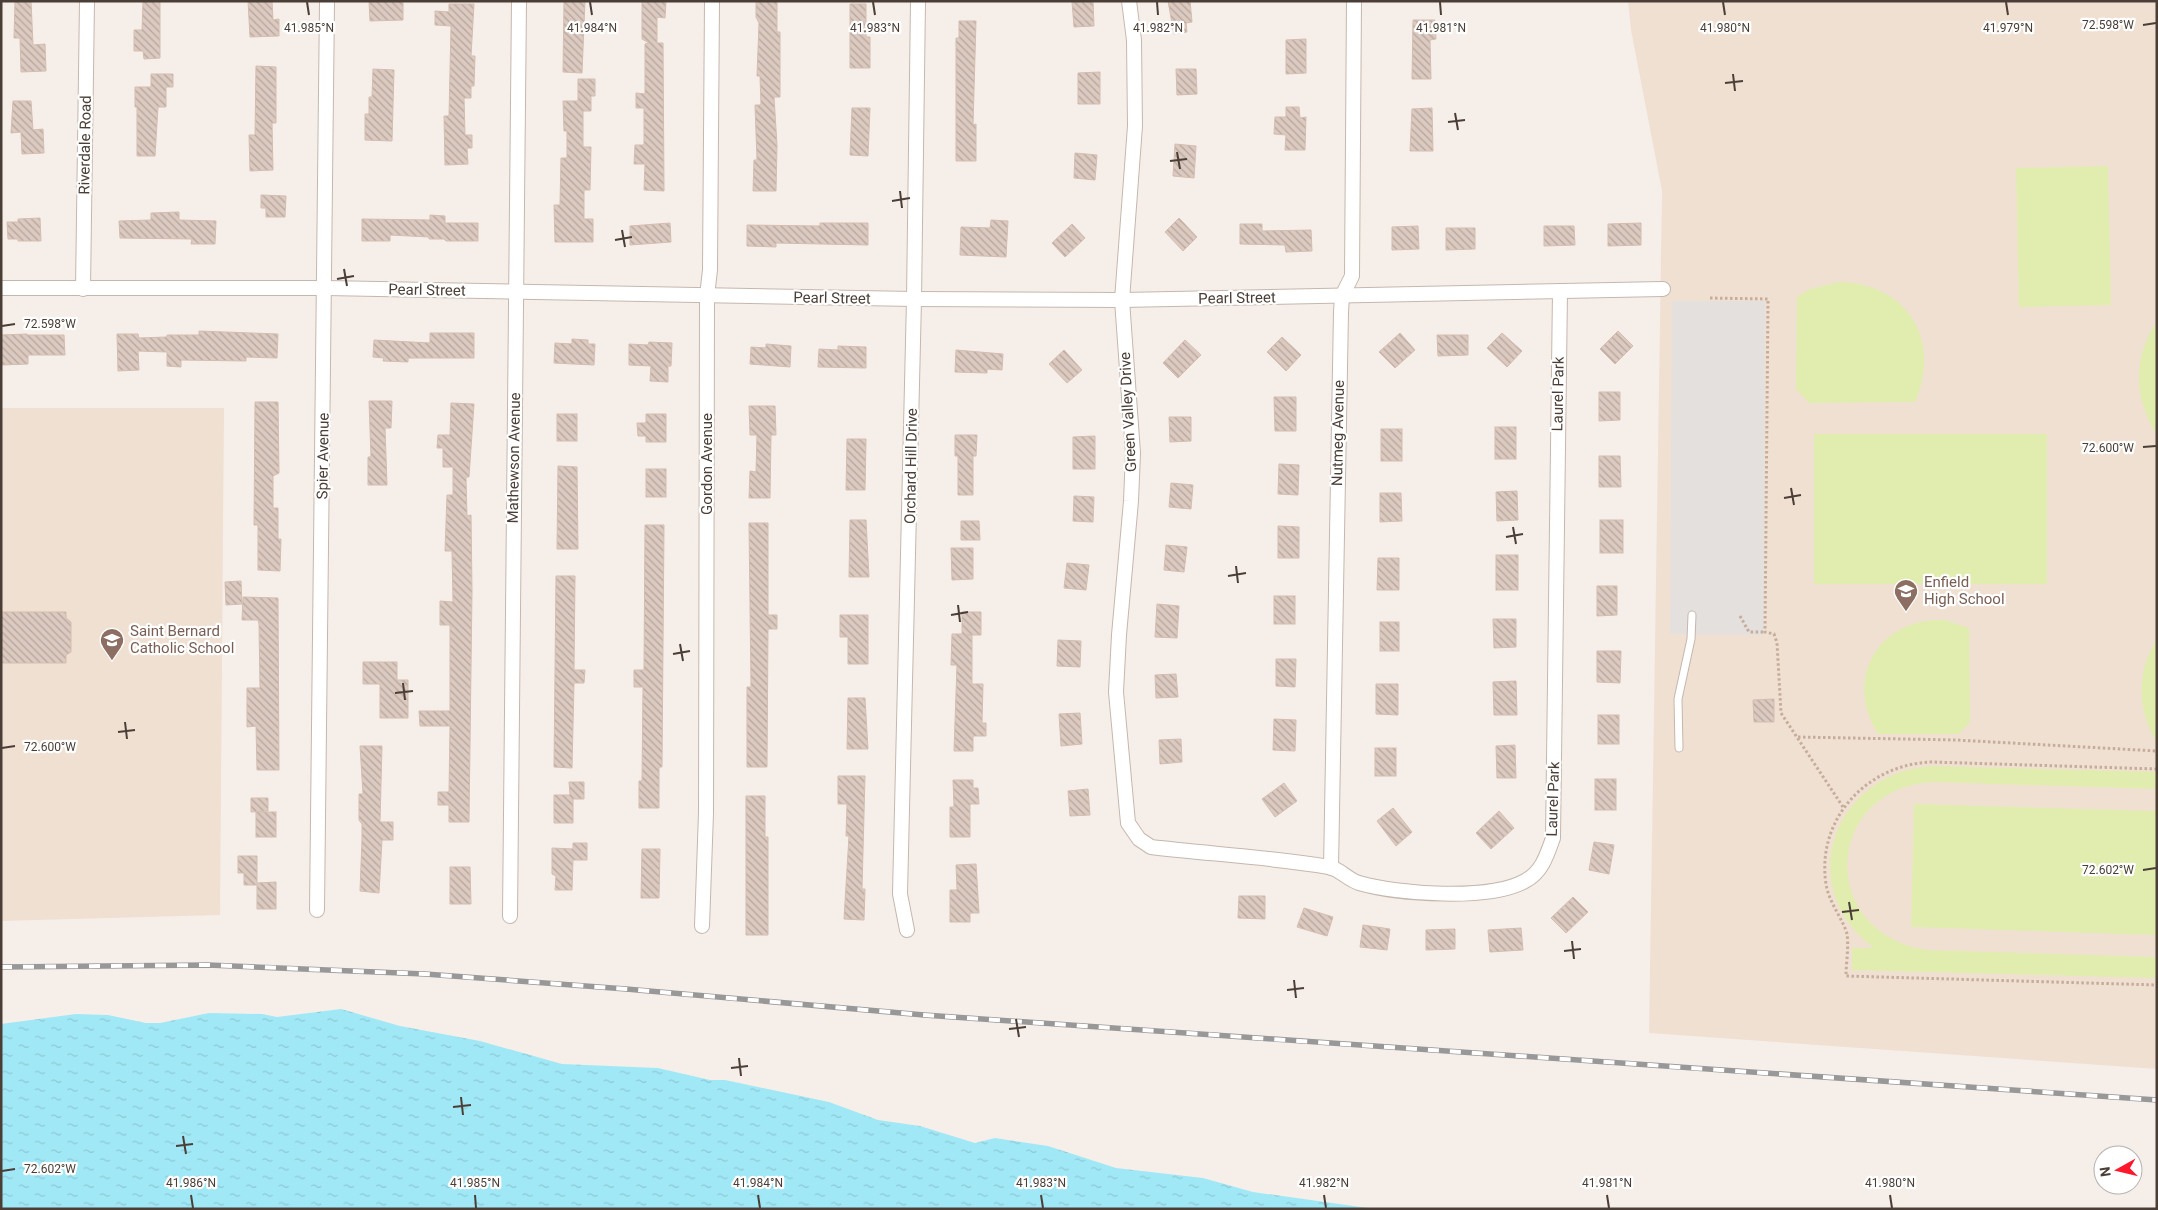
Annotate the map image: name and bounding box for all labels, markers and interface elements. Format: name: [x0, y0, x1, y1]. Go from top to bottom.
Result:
text: 72.598°W: [2082, 18, 2134, 32]
text: 41.985°N: [284, 21, 334, 35]
text: 41.984°N: [567, 21, 617, 35]
text: 41.983°N: [850, 21, 900, 35]
text: 41.982°N: [1133, 21, 1183, 35]
text: 41.981°N: [1416, 21, 1466, 35]
text: 41.980°N: [1700, 21, 1750, 35]
text: 41.979°N: [1983, 21, 2033, 35]
street label: Riverdale Road: [75, 95, 95, 195]
street label: Pearl Street: [388, 280, 466, 300]
street label: Pearl Street: [793, 288, 871, 308]
street label: Pearl Street: [1198, 288, 1276, 308]
text: 72.598°W: [24, 317, 76, 331]
street label: Green Valley Drive: [1116, 352, 1140, 472]
street label: Laurel Park: [1548, 356, 1568, 432]
street label: Nutmeg Avenue: [1328, 380, 1348, 486]
street label: Mathewson Avenue: [504, 392, 524, 524]
street label: Orchard Hill Drive: [901, 408, 921, 524]
street label: Spier Avenue: [313, 412, 333, 500]
street label: Gordon Avenue: [698, 413, 716, 515]
text: 72.600°W: [2082, 441, 2134, 455]
place label: Enfield High School: [1924, 573, 2005, 608]
school or university icon: Enfield High School: [1893, 578, 1919, 612]
place label: Saint Bernard Catholic School: [130, 622, 234, 657]
school or university icon: Saint Bernard Catholic School: [99, 627, 125, 661]
text: 72.600°W: [24, 740, 76, 754]
street label: Laurel Park: [1543, 761, 1563, 837]
text: 72.602°W: [2082, 863, 2134, 877]
north arrow: [2093, 1145, 2143, 1195]
text: 72.602°W: [24, 1162, 76, 1176]
text: N: [2097, 1166, 2114, 1178]
text: 41.986°N: [166, 1176, 216, 1190]
text: 41.985°N: [450, 1176, 500, 1190]
text: 41.984°N: [733, 1176, 783, 1190]
text: 41.983°N: [1016, 1176, 1066, 1190]
text: 41.982°N: [1299, 1176, 1349, 1190]
text: 41.981°N: [1582, 1176, 1632, 1190]
text: 41.980°N: [1865, 1176, 1915, 1190]

